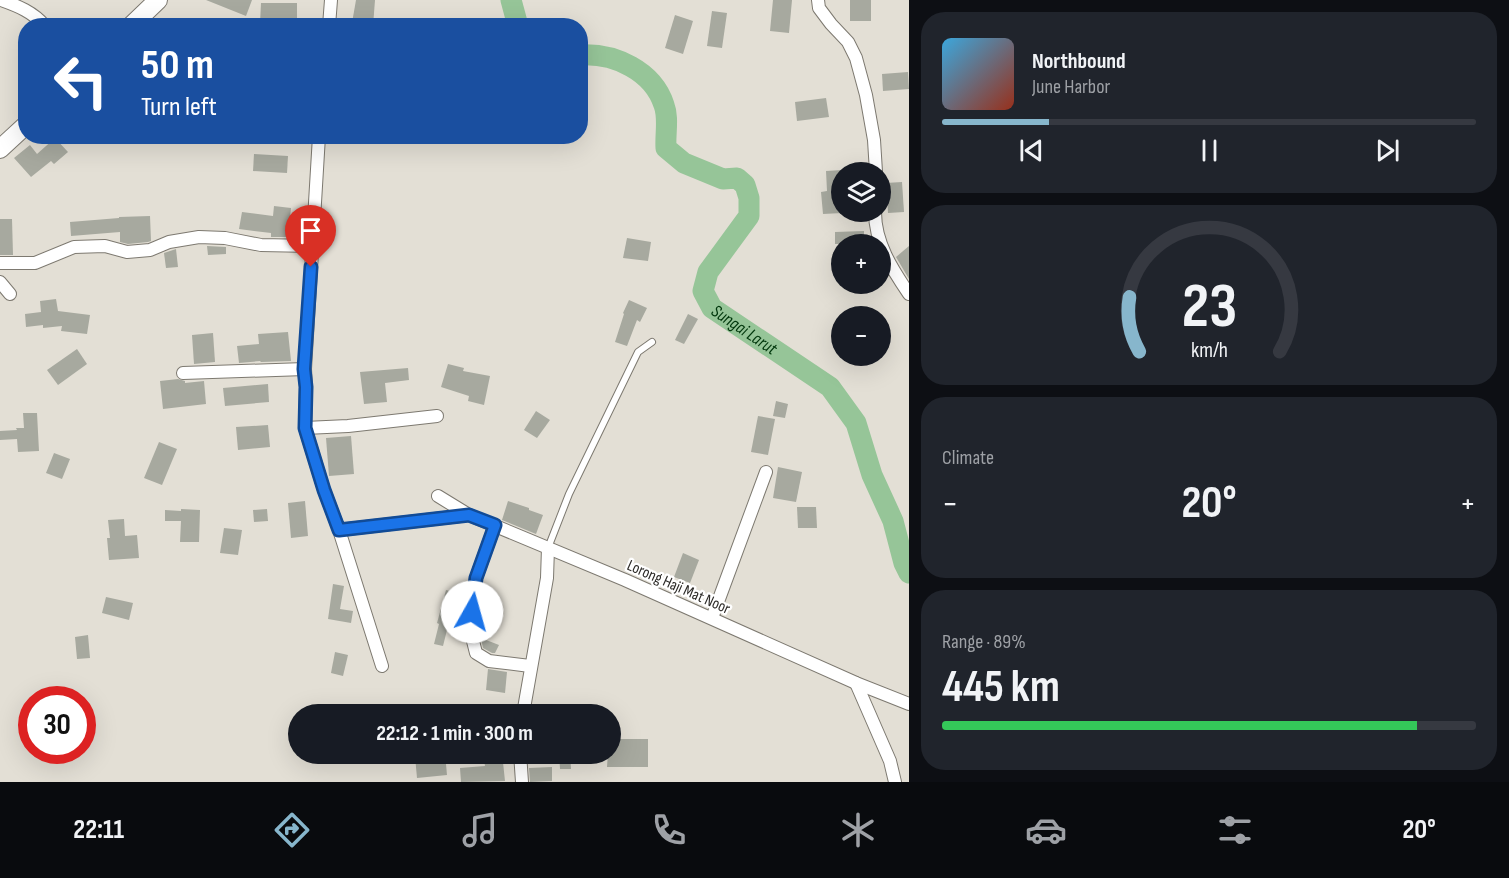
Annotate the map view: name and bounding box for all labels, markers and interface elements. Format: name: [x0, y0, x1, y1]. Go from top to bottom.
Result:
text: 50 m: [141, 40, 214, 91]
icon: left: [42, 42, 120, 120]
text: Northbound: [1032, 48, 1126, 75]
text: June Harbor: [1032, 75, 1110, 99]
text: Turn left: [141, 91, 217, 123]
icon: previous: [1015, 134, 1048, 167]
icon: pause: [1193, 134, 1226, 167]
icon: next: [1371, 134, 1404, 167]
map controls: [831, 162, 891, 366]
button: layers: [831, 162, 891, 222]
pin: [285, 205, 336, 267]
icon: arrive: [294, 214, 327, 247]
button: +: [831, 234, 891, 294]
text: 23: [1181, 270, 1237, 345]
water label: Sungai Larut: [707, 301, 781, 360]
button: −: [831, 306, 891, 366]
text: km/h: [1190, 338, 1228, 363]
text: Climate: [942, 446, 994, 470]
text: 20°: [1181, 476, 1237, 531]
text: −: [942, 484, 958, 524]
text: +: [1460, 484, 1476, 524]
street label: Lorong Haji Mat Noor: [624, 556, 733, 619]
position arrow: [440, 580, 504, 644]
text: Range · 89%: [942, 630, 1026, 654]
text: 445 km: [942, 660, 1060, 715]
speed limit sign: 30: [18, 686, 96, 764]
text: 22:12 · 1 min · 300 m: [376, 720, 533, 747]
icon: directions: [271, 809, 313, 851]
icon: music: [459, 809, 501, 851]
icon: phone: [648, 809, 690, 851]
icon: climate: [837, 809, 879, 851]
icon: car: [1025, 809, 1067, 851]
icon: filters: [1214, 809, 1256, 851]
text: 22:11: [73, 814, 124, 846]
text: 20°: [1403, 814, 1436, 846]

